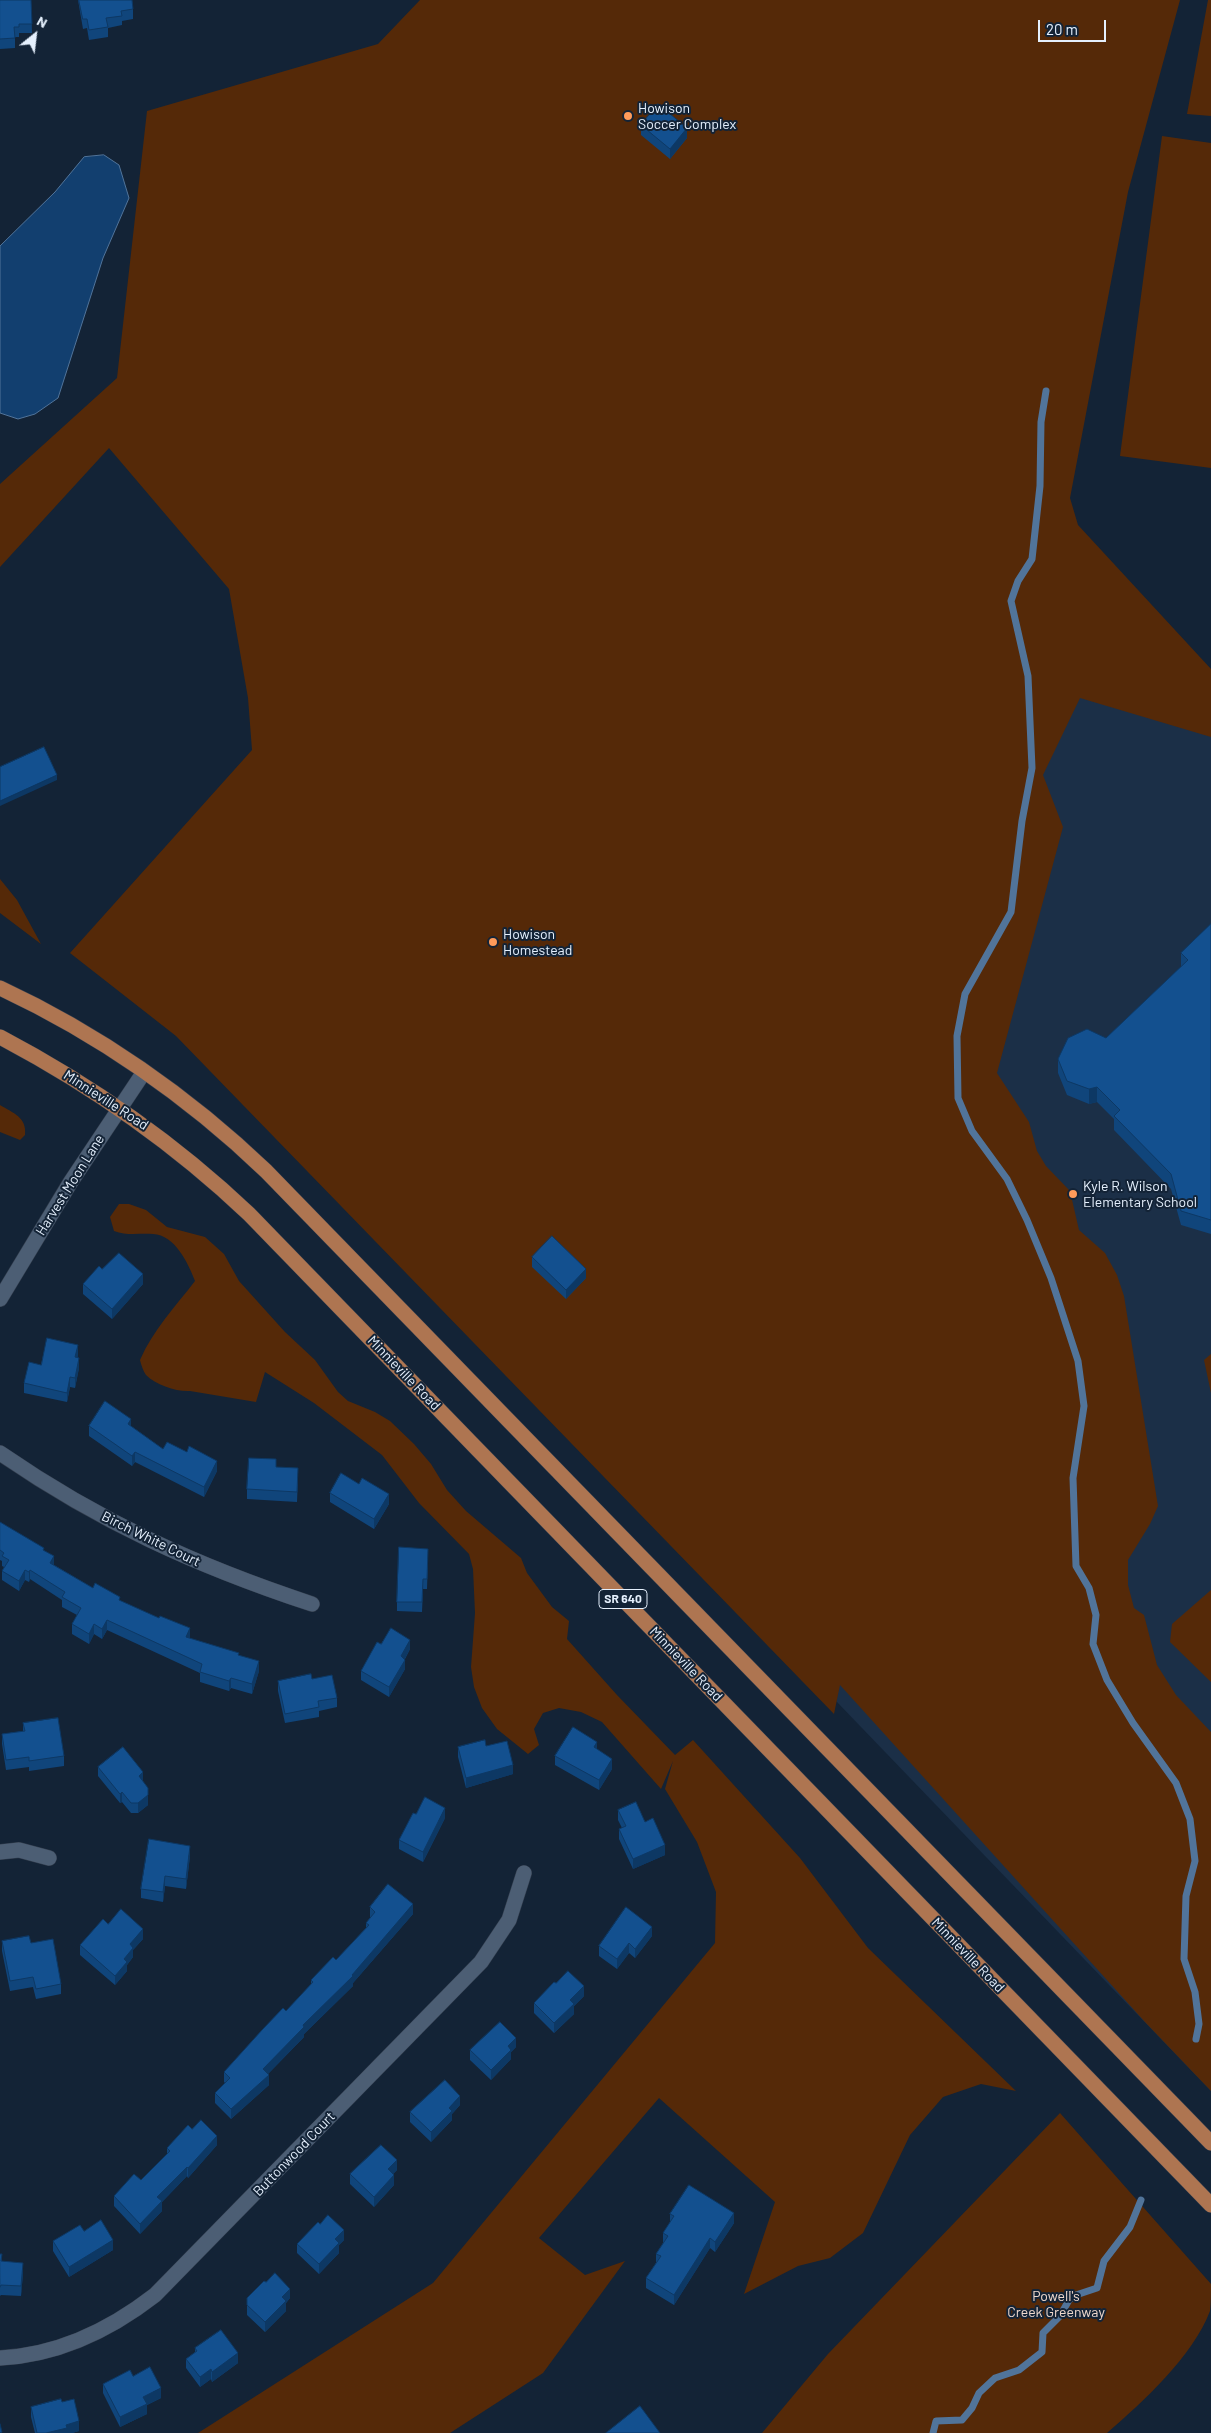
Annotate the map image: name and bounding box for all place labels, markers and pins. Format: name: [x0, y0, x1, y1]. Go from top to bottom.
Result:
place label: Howison Soccer Complex: [638, 100, 736, 132]
marker: Howison Soccer Complex: [622, 110, 634, 122]
place label: Howison Homestead: [503, 926, 572, 959]
marker: Howison Homestead: [487, 936, 499, 948]
place label: Kyle R. Wilson Elementary School: [1083, 1178, 1197, 1210]
marker: Kyle R. Wilson Elementary School: [1067, 1188, 1079, 1200]

